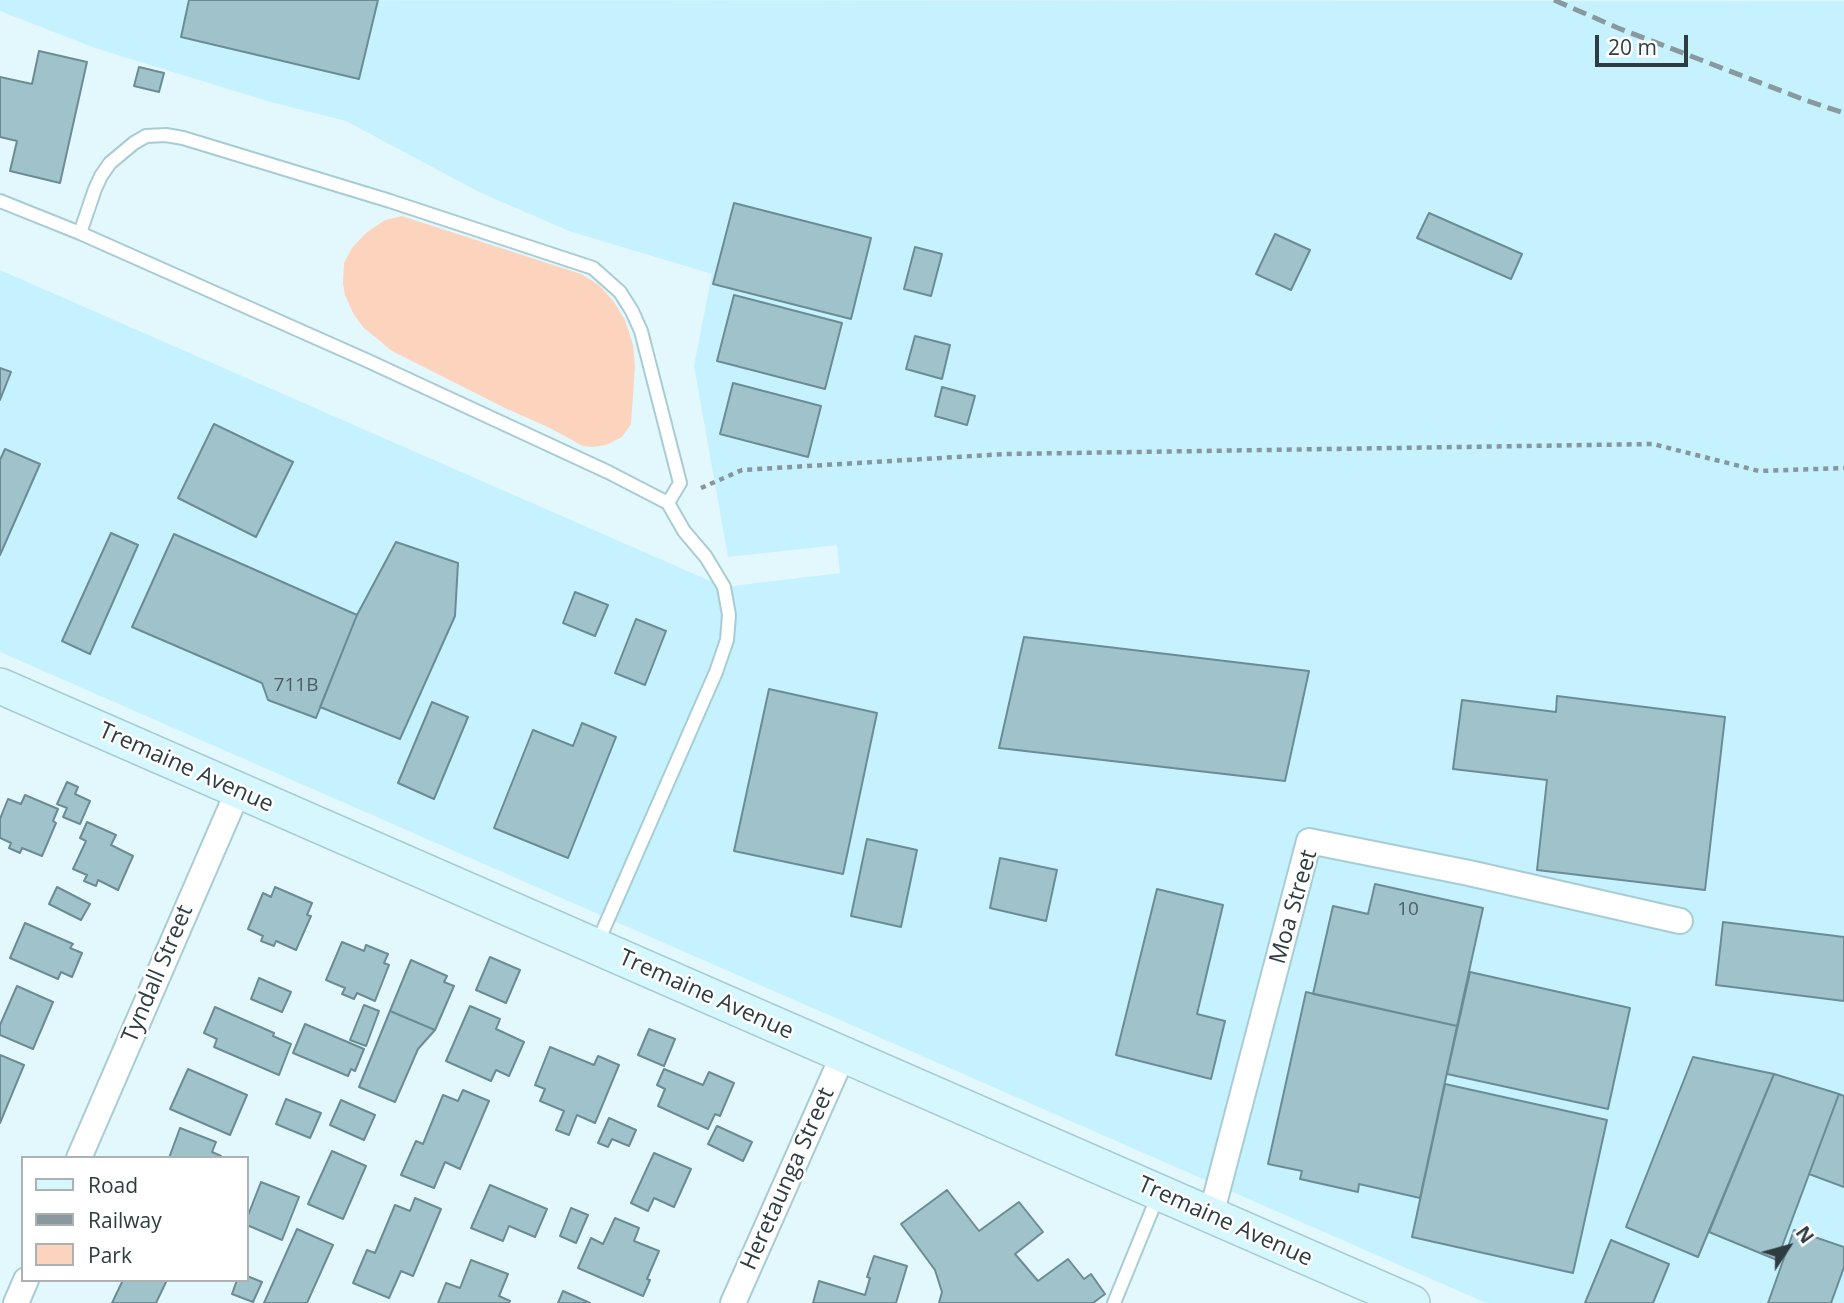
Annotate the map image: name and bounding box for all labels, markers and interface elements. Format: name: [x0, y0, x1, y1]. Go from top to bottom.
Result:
scale bar: [1599, 21, 1692, 65]
text: 20 m: [1608, 33, 1657, 61]
house number: 711B: [274, 675, 318, 697]
street label: Tremaine Avenue: [95, 717, 277, 819]
street label: Moa Street: [1265, 847, 1323, 967]
house number: 10: [1397, 899, 1419, 921]
street label: Tyndall Street: [117, 901, 199, 1047]
street label: Tremaine Avenue: [615, 944, 797, 1046]
street label: Heretaunga Street: [735, 1083, 841, 1275]
legend: [21, 1156, 248, 1282]
text: Road: [88, 1171, 138, 1199]
street label: Tremaine Avenue: [1134, 1171, 1316, 1273]
text: Railway: [88, 1206, 162, 1234]
north arrow: [1753, 1212, 1823, 1282]
text: N: [1790, 1221, 1820, 1249]
text: Park: [88, 1241, 132, 1269]

